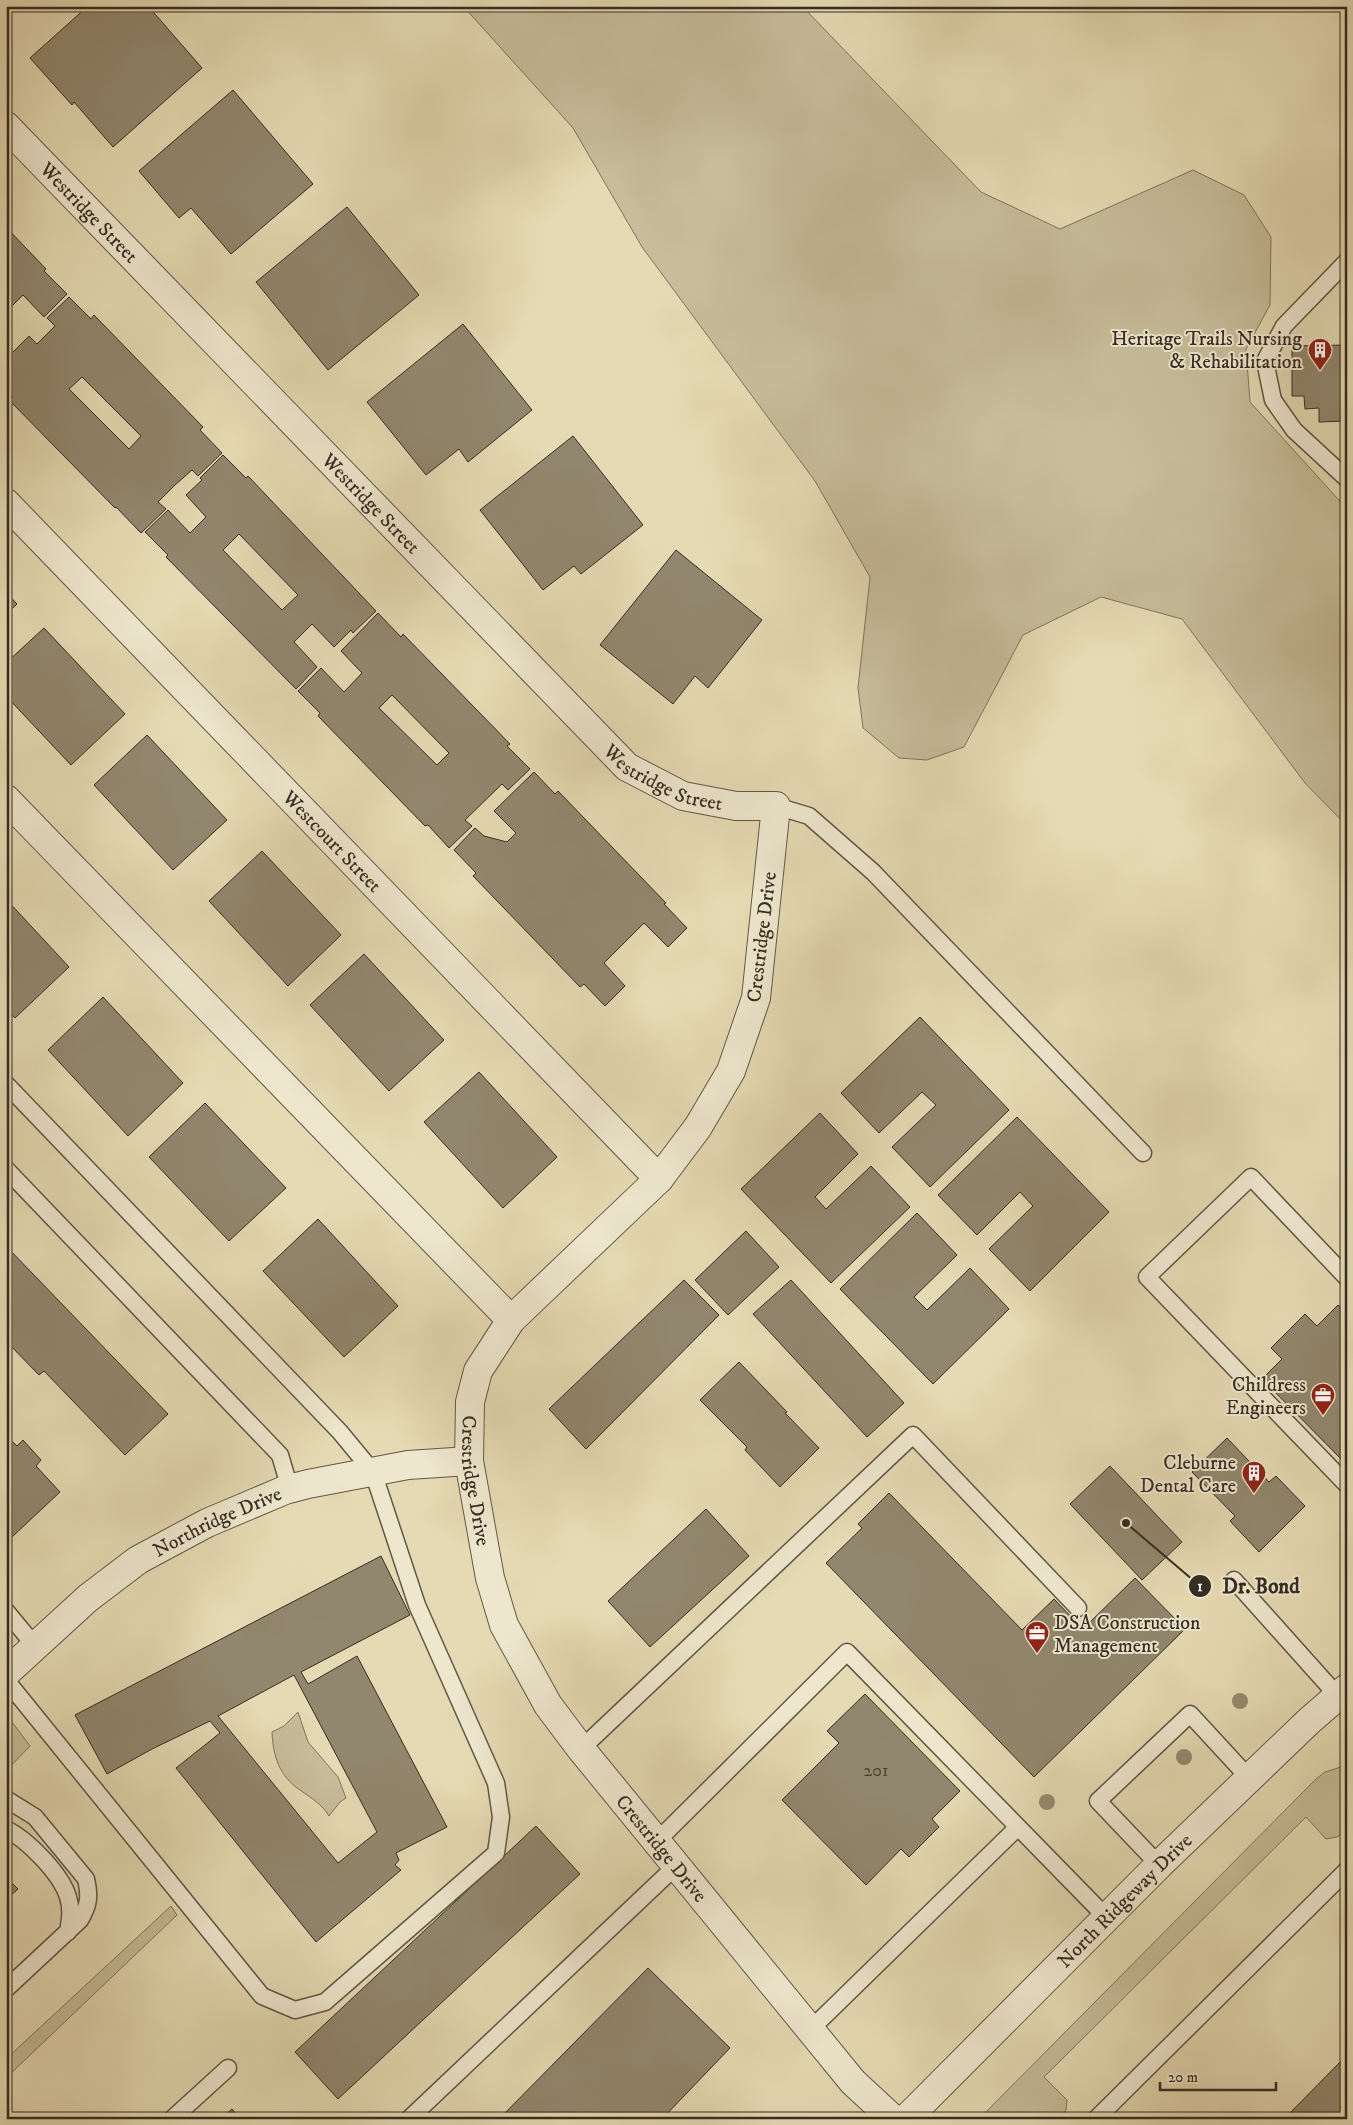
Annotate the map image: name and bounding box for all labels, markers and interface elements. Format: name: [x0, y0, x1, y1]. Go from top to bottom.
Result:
street label: Westridge Street: [33, 157, 143, 269]
place label: Heritage Trails Nursing & Rehabilitation: [1111, 327, 1303, 375]
building icon: Heritage Trails Nursing & Rehabilitation: [1307, 337, 1333, 371]
street label: Westridge Street: [315, 448, 425, 560]
street label: Westridge Street: [597, 739, 724, 817]
street label: Westcourt Street: [276, 785, 386, 898]
street label: Crestridge Drive: [742, 870, 783, 1004]
place label: Childress Engineers: [1225, 1373, 1306, 1421]
office icon: Childress Engineers: [1310, 1382, 1336, 1416]
street label: Crestridge Drive: [455, 1415, 495, 1548]
place label: Cleburne Dental Care: [1140, 1451, 1236, 1499]
building icon: Cleburne Dental Care: [1241, 1460, 1267, 1494]
street label: Northridge Drive: [149, 1482, 286, 1564]
callout: Dr. Bond: [1187, 1568, 1310, 1604]
text: Dr. Bond: [1222, 1574, 1300, 1600]
text: 1: [1197, 1577, 1203, 1596]
place label: DSA Construction Management: [1054, 1611, 1201, 1659]
office icon: DSA Construction Management: [1024, 1620, 1050, 1654]
house number: 201: [863, 1760, 889, 1782]
street label: Crestridge Drive: [609, 1790, 712, 1908]
street label: North Ridgeway Drive: [1053, 1829, 1198, 1974]
scale bar: [1160, 2060, 1277, 2092]
text: 20 m: [1168, 2068, 1198, 2087]

